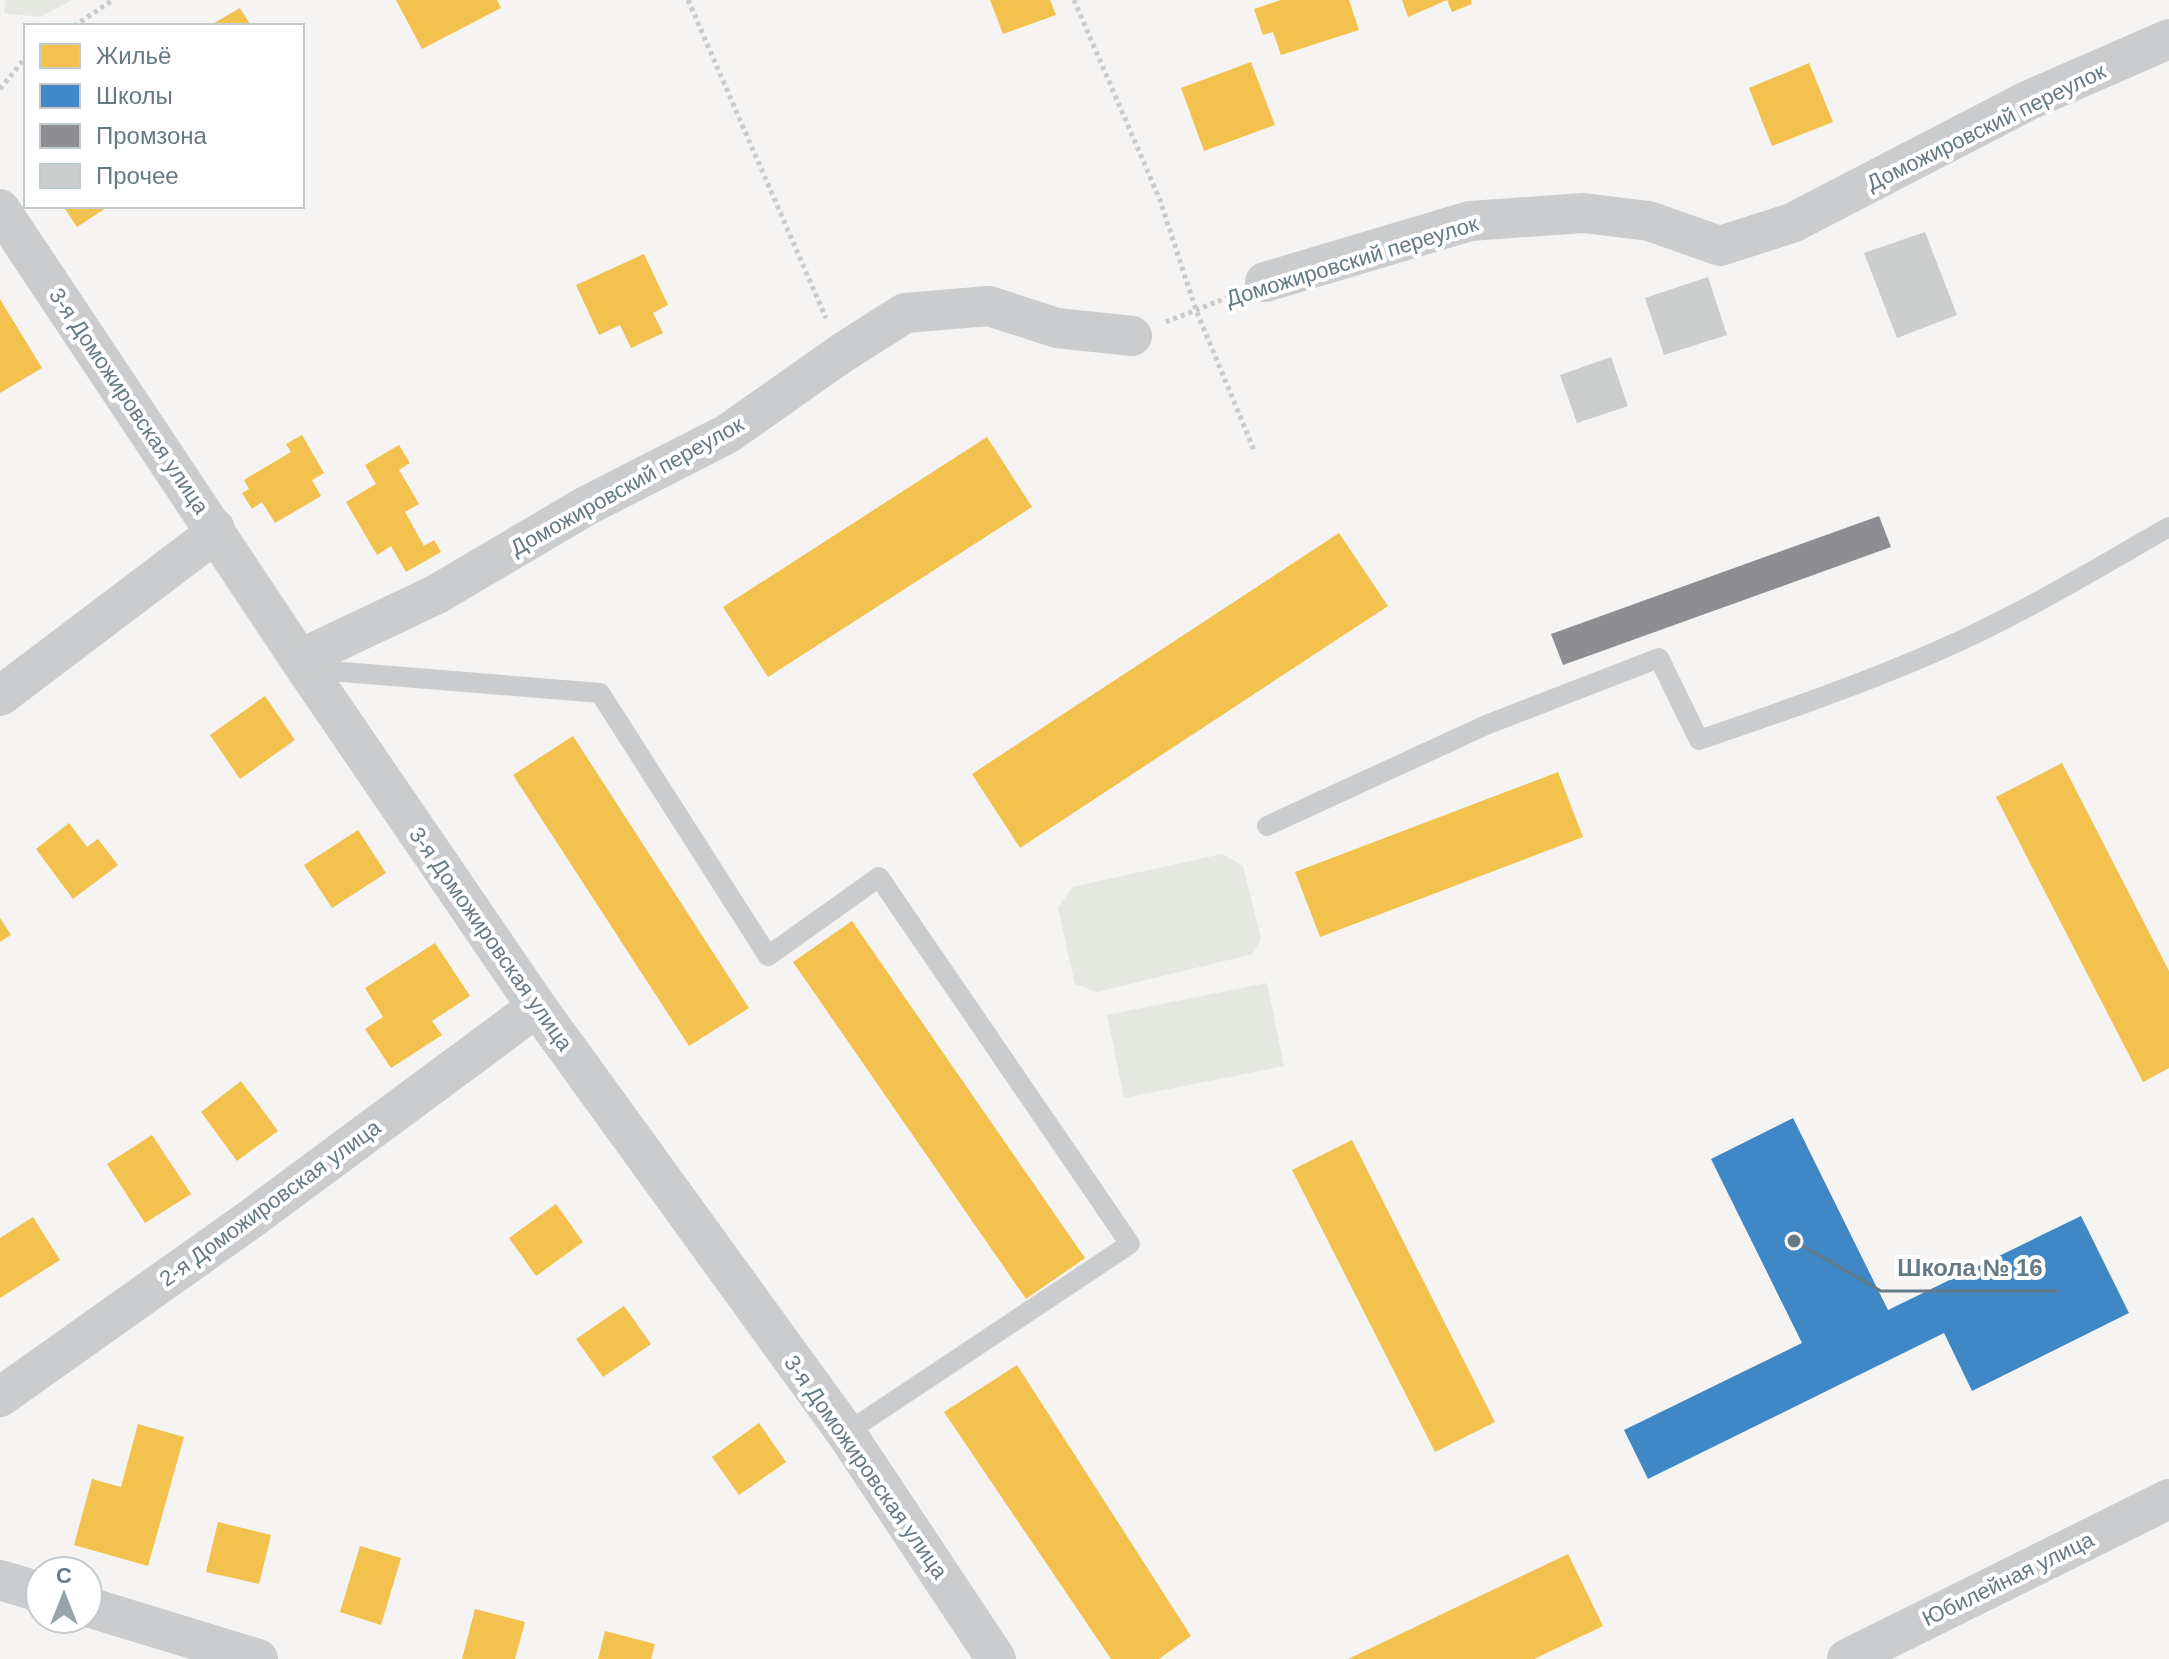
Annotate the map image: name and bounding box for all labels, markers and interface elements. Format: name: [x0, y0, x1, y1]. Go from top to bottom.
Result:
legend: [24, 24, 304, 208]
text: Жильё: [96, 42, 171, 69]
street label: Доможировский переулок: [1863, 58, 2110, 196]
text: Школы: [96, 82, 173, 109]
text: Промзона: [96, 122, 208, 149]
text: Прочее: [96, 162, 179, 189]
street label: Доможировский переулок: [1223, 211, 1482, 311]
street label: 3-я Доможировская улица: [44, 283, 214, 519]
street label: Доможировский переулок: [506, 411, 748, 561]
street label: 3-я Доможировская улица: [404, 823, 578, 1056]
street label: 2-я Доможировская улица: [155, 1114, 386, 1292]
callout: Школа № 16: [1881, 1243, 2058, 1291]
text: Школа № 16: [1897, 1254, 2043, 1281]
street label: 3-я Доможировская улица: [779, 1351, 953, 1584]
street label: Юбилейная улица: [1918, 1526, 2098, 1631]
north arrow: [24, 1555, 104, 1635]
text: С: [56, 1563, 72, 1588]

